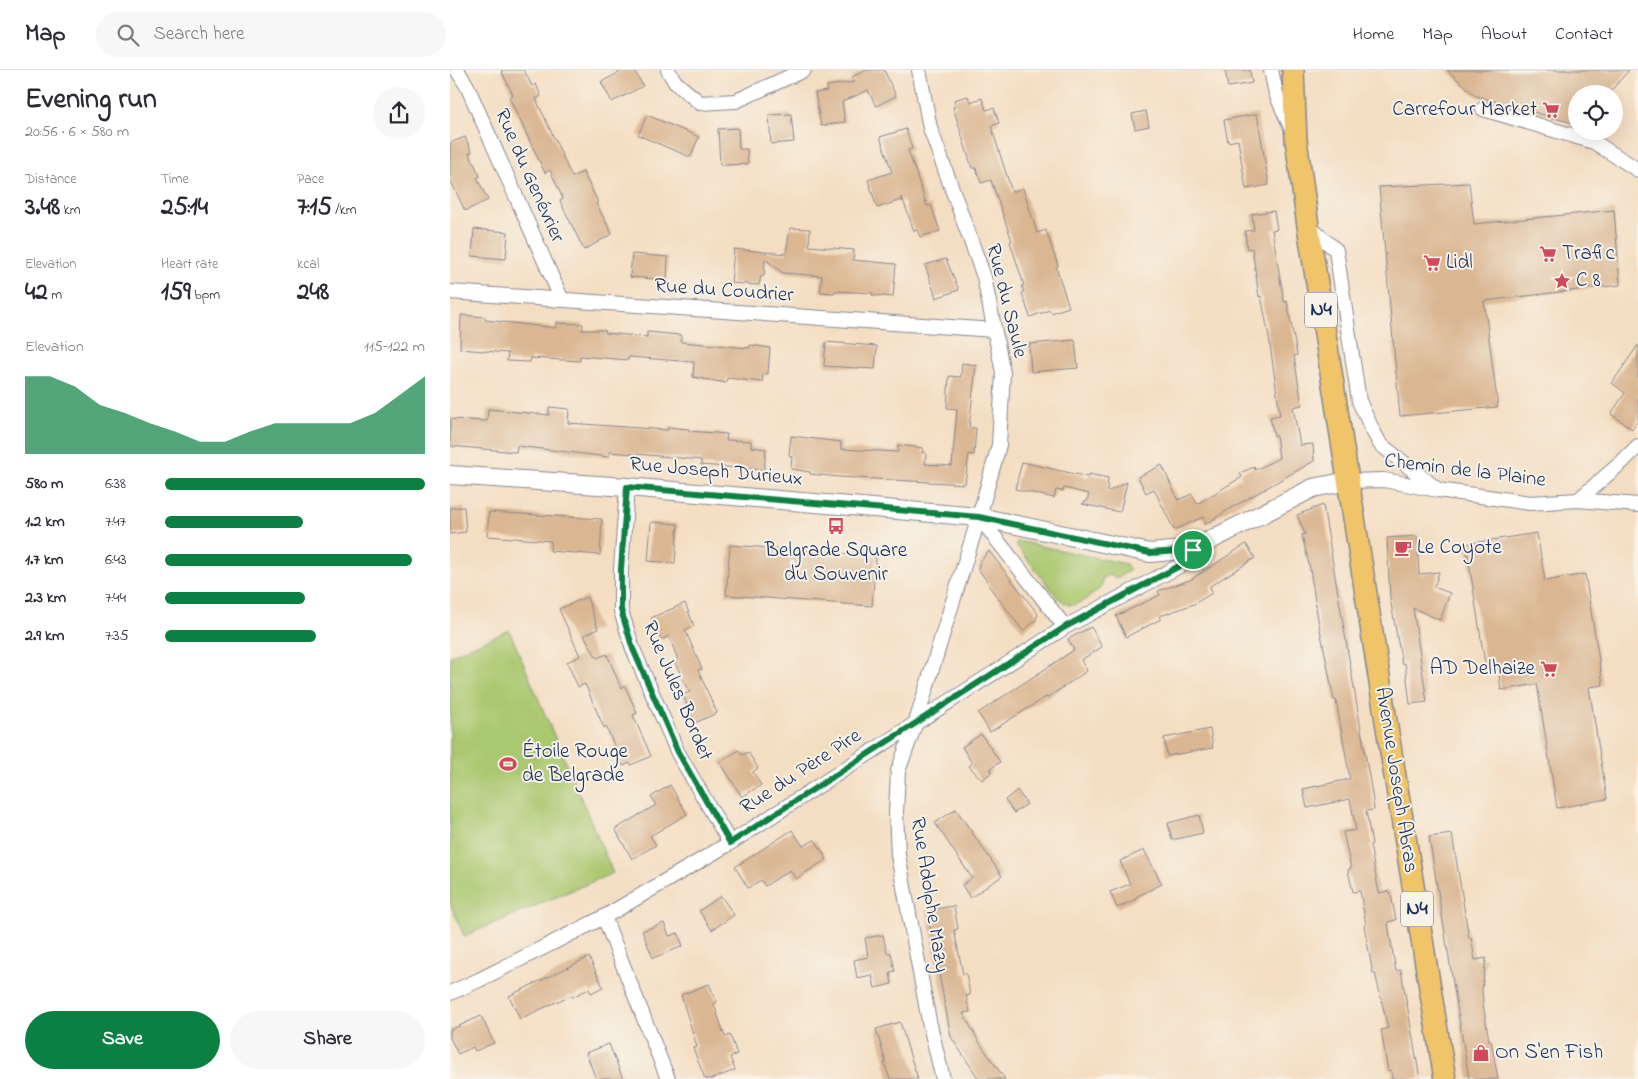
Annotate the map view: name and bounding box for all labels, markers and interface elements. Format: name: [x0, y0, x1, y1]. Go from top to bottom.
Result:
search box: [96, 12, 446, 57]
text: Map: [25, 17, 66, 52]
icon: search: [114, 21, 142, 49]
text: Search here: [154, 21, 245, 48]
text: Home: [1353, 22, 1394, 48]
text: Map: [1422, 22, 1453, 48]
text: About: [1481, 22, 1527, 48]
text: Contact: [1555, 22, 1613, 48]
text: Evening run: [25, 80, 157, 121]
map controls: [1568, 85, 1623, 140]
button: locate: [1568, 85, 1623, 140]
button: share: [373, 87, 425, 139]
place label: Carrefour Market: [1392, 95, 1537, 125]
supermarket icon: Carrefour Market: [1541, 100, 1561, 120]
street label: Rue du Genévrier: [486, 104, 572, 248]
text: 20:56 · 6 × 580 m: [25, 120, 129, 144]
text: Distance: [25, 169, 77, 190]
text: Time: [161, 169, 189, 190]
text: Pace: [297, 169, 324, 190]
text: 3.48: [25, 190, 60, 226]
text: 25:14: [161, 190, 208, 226]
text: 7:15: [297, 190, 332, 226]
text: km: [60, 200, 81, 221]
text: /km: [332, 200, 357, 221]
place label: Trafic: [1562, 239, 1615, 269]
street label: Rue du Saule: [977, 241, 1035, 362]
supermarket icon: Trafic: [1538, 244, 1558, 264]
place label: Lidl: [1446, 248, 1473, 278]
supermarket icon: Lidl: [1422, 253, 1442, 273]
text: Elevation: [25, 254, 76, 275]
text: Heart rate: [161, 254, 218, 275]
text: kcal: [297, 254, 319, 275]
place label: C 8: [1576, 266, 1601, 296]
street label: Rue du Coudrier: [653, 271, 795, 311]
place icon: C 8: [1552, 271, 1572, 291]
text: 42: [25, 275, 48, 311]
text: 159: [161, 275, 191, 311]
text: 248: [297, 275, 329, 311]
text: m: [48, 285, 62, 306]
text: bpm: [191, 285, 220, 306]
road number: N4: [1305, 292, 1337, 328]
text: Elevation: [25, 335, 84, 359]
text: 115–122 m: [364, 335, 425, 359]
street label: Chemin de la Plaine: [1383, 446, 1548, 496]
street label: Rue Joseph Durieux: [628, 449, 804, 495]
text: 580 m: [25, 472, 63, 496]
text: 6:38: [105, 472, 126, 496]
text: 1.2 km: [25, 510, 65, 534]
text: 7:47: [105, 510, 126, 534]
bus stop icon: Belgrade Square du Souvenir: [826, 516, 846, 536]
pin: [1172, 529, 1214, 571]
place label: Le Coyote: [1417, 533, 1502, 565]
place label: Belgrade Square du Souvenir: [764, 536, 908, 590]
icon: arrive: [1179, 536, 1207, 564]
cafe icon: Le Coyote: [1393, 538, 1413, 558]
text: 1.7 km: [25, 548, 63, 572]
text: 6:43: [105, 548, 127, 572]
text: 2.3 km: [25, 586, 66, 610]
text: 7:44: [105, 586, 126, 610]
street label: Rue Jules Bordet: [634, 617, 720, 765]
text: 2.9 km: [25, 624, 64, 648]
text: 7:35: [105, 624, 129, 648]
place label: AD Delhaize: [1430, 654, 1536, 684]
supermarket icon: AD Delhaize: [1539, 659, 1559, 679]
street label: Avenue Joseph Abras: [1366, 685, 1426, 875]
street label: Rue du Père Pire: [734, 721, 868, 823]
place label: Étoile Rouge de Belgrade: [522, 737, 629, 793]
sports icon: Étoile Rouge de Belgrade: [498, 754, 518, 774]
street label: Rue Adolphe Mazy: [900, 815, 956, 975]
road number: N4: [1401, 892, 1433, 926]
button: Save: [25, 1011, 220, 1069]
button: Share: [230, 1011, 425, 1069]
place label: On S'en Fish: [1495, 1038, 1603, 1068]
shop icon: On S'en Fish: [1471, 1043, 1491, 1063]

